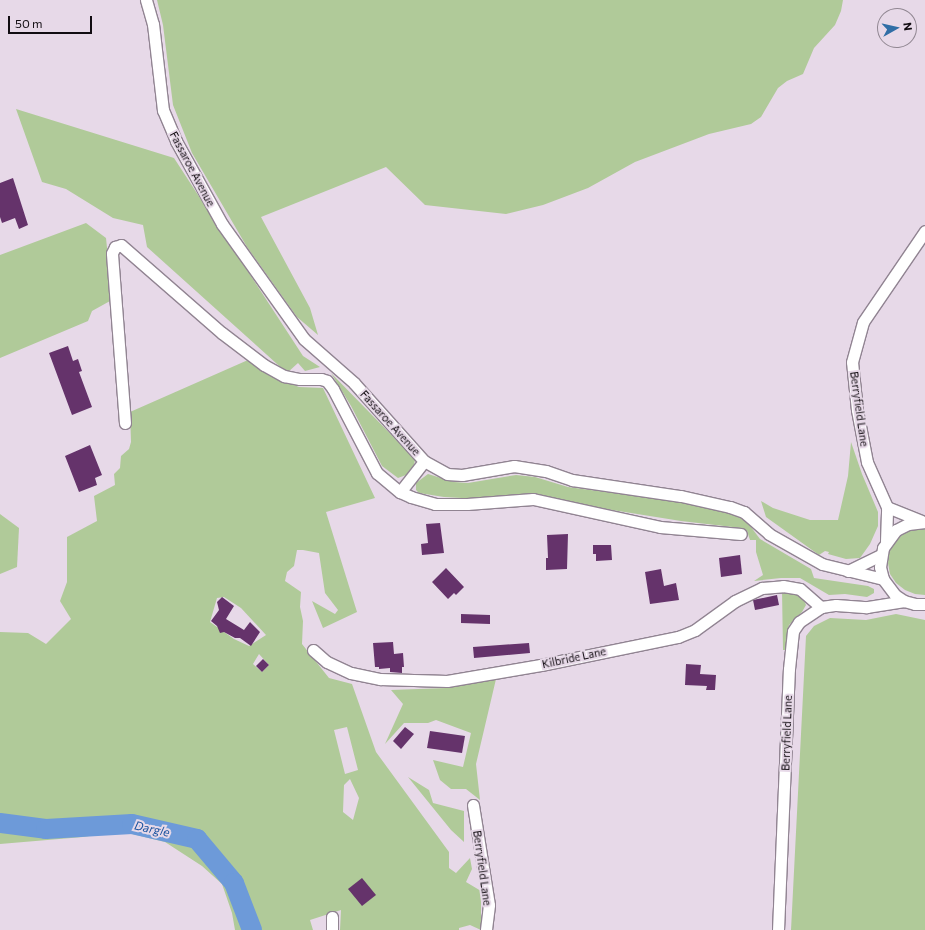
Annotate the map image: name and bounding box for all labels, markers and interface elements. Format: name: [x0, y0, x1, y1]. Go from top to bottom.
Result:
scale bar: [10, 8, 94, 34]
north arrow: [877, 8, 917, 48]
text: 50 m: [15, 16, 43, 30]
text: N: [901, 21, 915, 31]
street label: Fassaroe Avenue: [167, 129, 217, 209]
street label: Berryfield Lane: [847, 371, 871, 447]
street label: Fassaroe Avenue: [357, 388, 423, 458]
street label: Kilbride Lane: [541, 645, 607, 671]
street label: Berryfield Lane: [779, 695, 795, 771]
water label: Dargle: [133, 818, 171, 840]
street label: Berryfield Lane: [470, 830, 494, 906]

